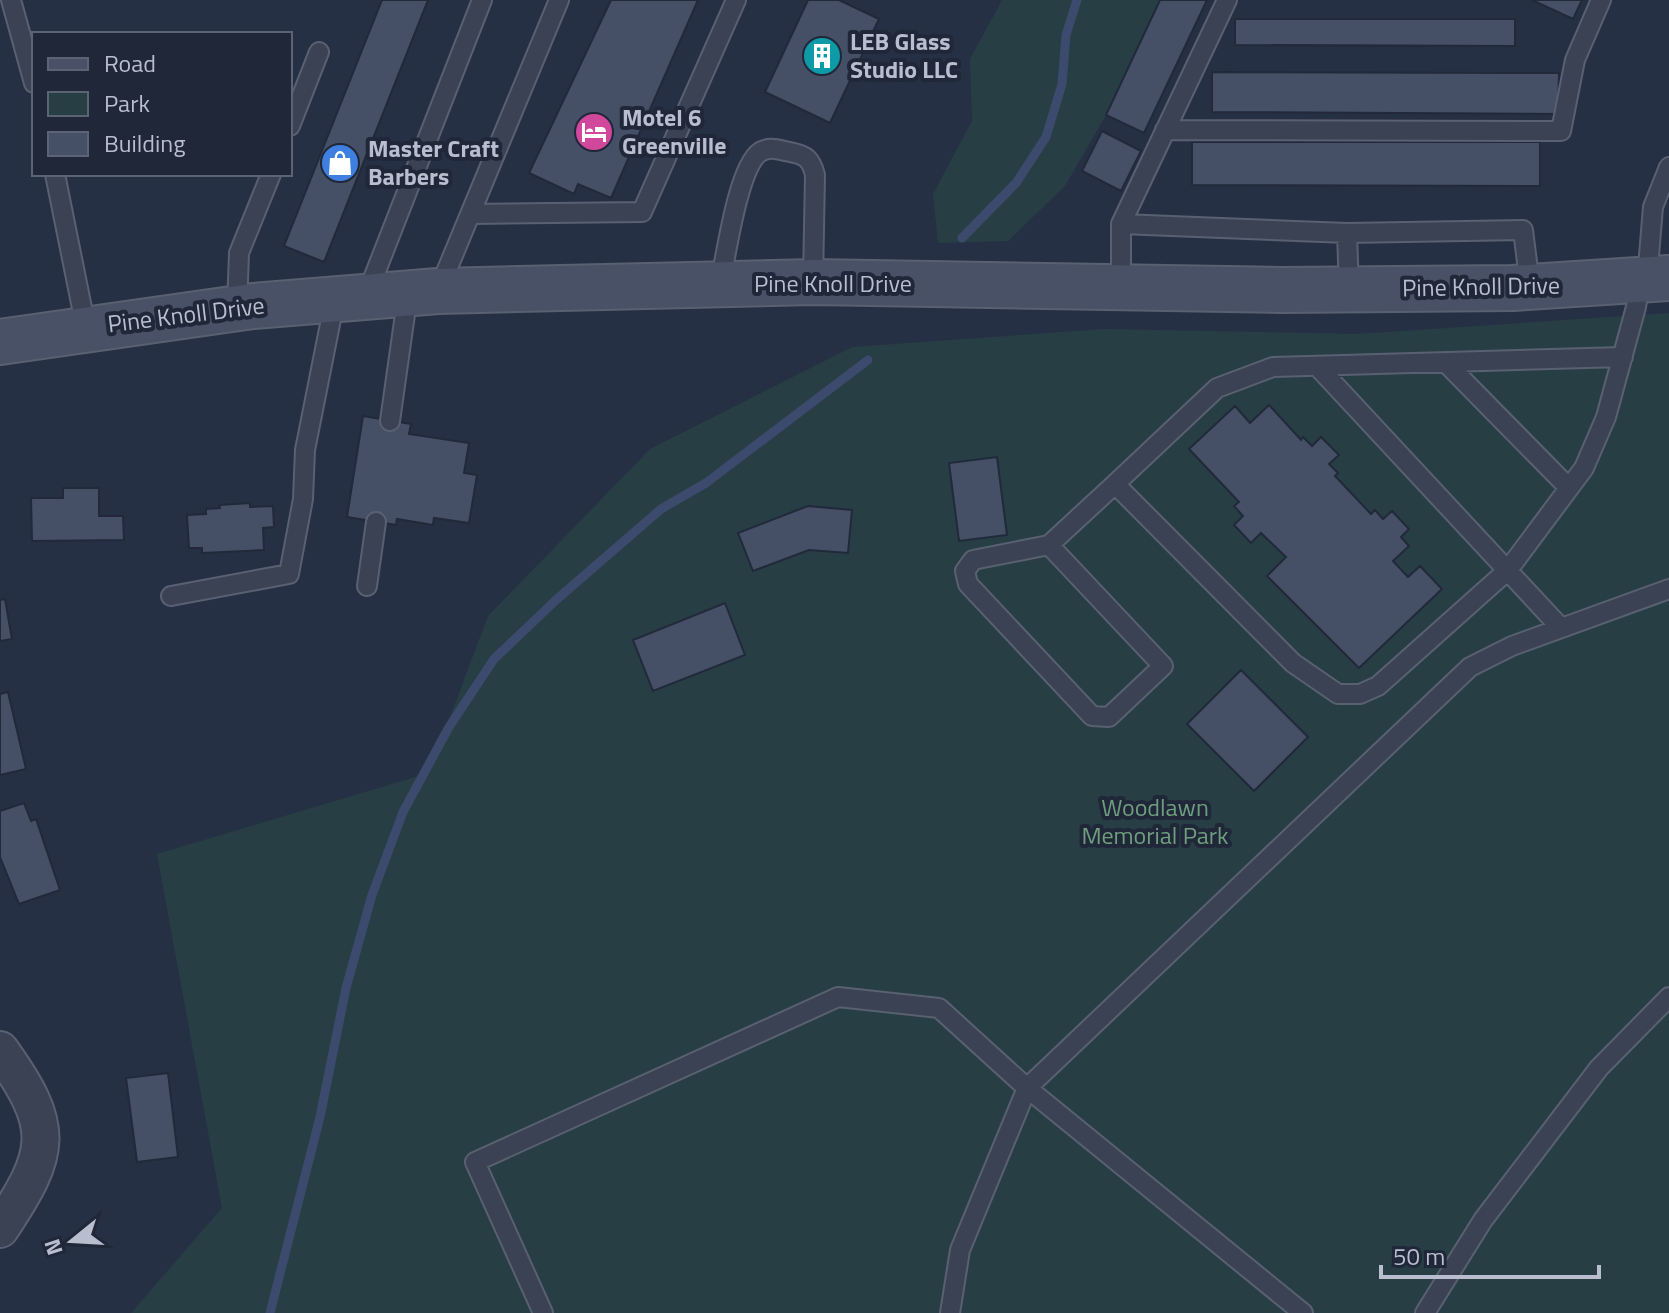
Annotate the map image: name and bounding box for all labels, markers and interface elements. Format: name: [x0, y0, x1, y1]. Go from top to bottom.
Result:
place label: LEB Glass Studio LLC: [850, 23, 958, 87]
legend: [32, 32, 292, 176]
building icon: LEB Glass Studio LLC: [801, 35, 843, 77]
text: Road: [104, 45, 156, 81]
text: Park: [104, 85, 150, 121]
place label: Motel 6 Greenville: [622, 99, 727, 163]
hotel icon: Motel 6 Greenville: [573, 111, 615, 153]
text: Building: [104, 125, 186, 161]
place label: Master Craft Barbers: [368, 130, 499, 194]
shop icon: Master Craft Barbers: [319, 142, 361, 184]
street label: Pine Knoll Drive: [754, 265, 912, 301]
street label: Pine Knoll Drive: [1402, 267, 1560, 305]
street label: Pine Knoll Drive: [105, 287, 266, 341]
park label: Woodlawn Memorial Park: [1081, 789, 1229, 853]
north arrow: [32, 1201, 112, 1281]
scale bar: [1381, 1229, 1599, 1279]
text: N: [34, 1235, 72, 1260]
text: 50 m: [1393, 1238, 1445, 1274]

